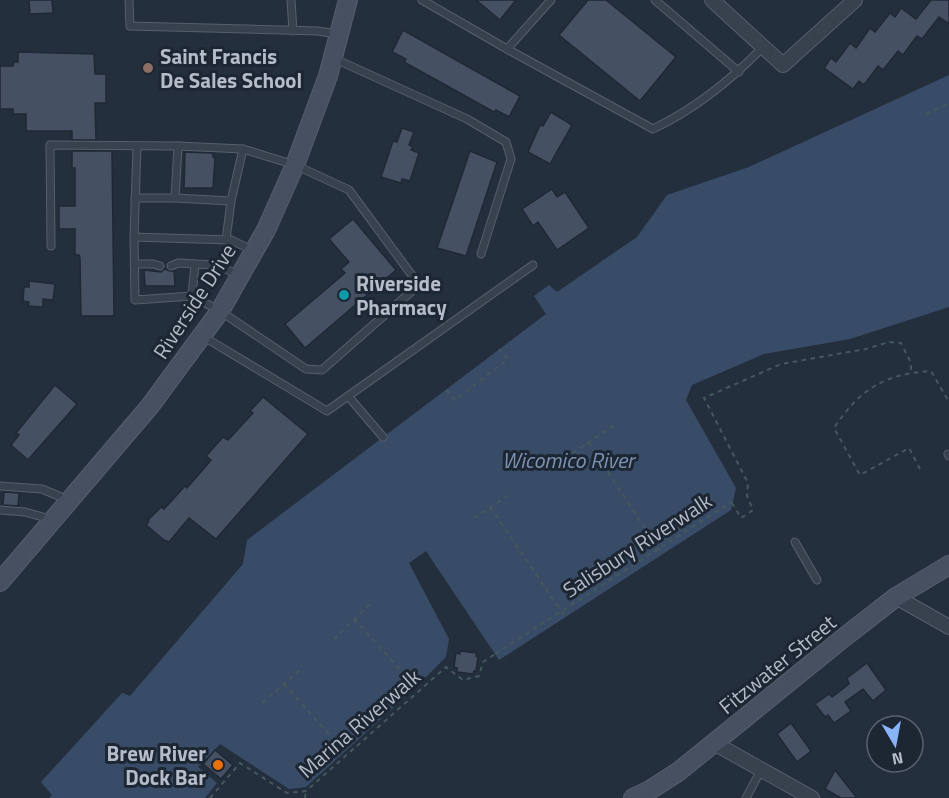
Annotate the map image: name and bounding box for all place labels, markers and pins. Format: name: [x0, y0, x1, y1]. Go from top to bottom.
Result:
place label: Saint Francis De Sales School: [160, 40, 302, 96]
marker: Saint Francis De Sales School: [141, 61, 155, 75]
place label: Riverside Pharmacy: [356, 267, 447, 323]
marker: Riverside Pharmacy: [337, 288, 351, 302]
place label: Brew River Dock Bar: [107, 737, 206, 793]
marker: Brew River Dock Bar: [211, 758, 225, 772]

